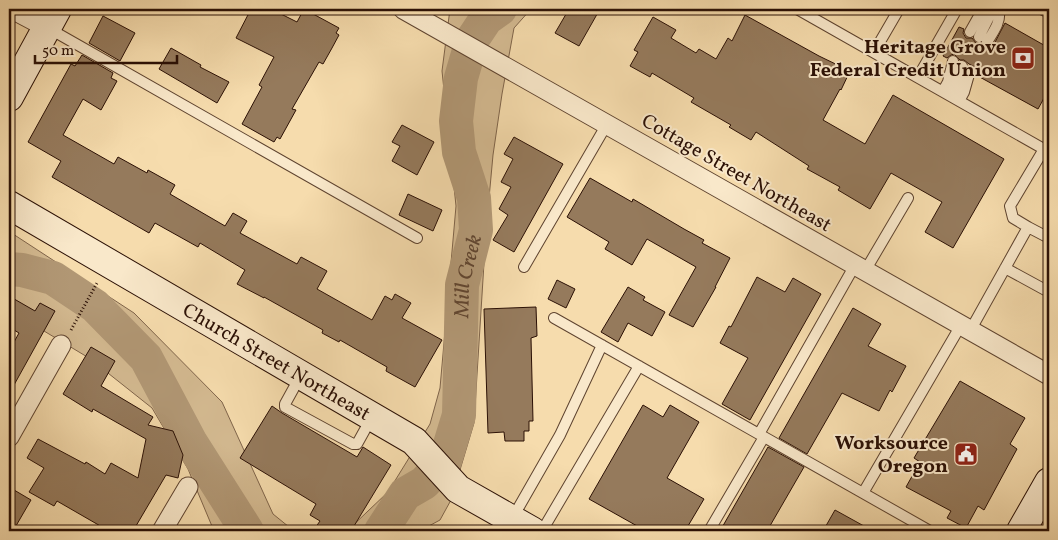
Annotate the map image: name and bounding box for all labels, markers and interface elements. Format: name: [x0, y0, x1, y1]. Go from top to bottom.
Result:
scale bar: [35, 32, 178, 64]
place label: Heritage Grove Federal Credit Union: [810, 34, 1006, 85]
text: 50 m: [42, 41, 74, 62]
bank icon: Heritage Grove Federal Credit Union: [1010, 45, 1036, 71]
street label: Cottage Street Northeast: [636, 108, 836, 240]
water label: Mill Creek: [448, 231, 490, 319]
street label: Church Street Northeast: [177, 297, 375, 429]
place label: Worksource Oregon: [835, 430, 948, 481]
public building icon: Worksource Oregon: [953, 441, 979, 467]

